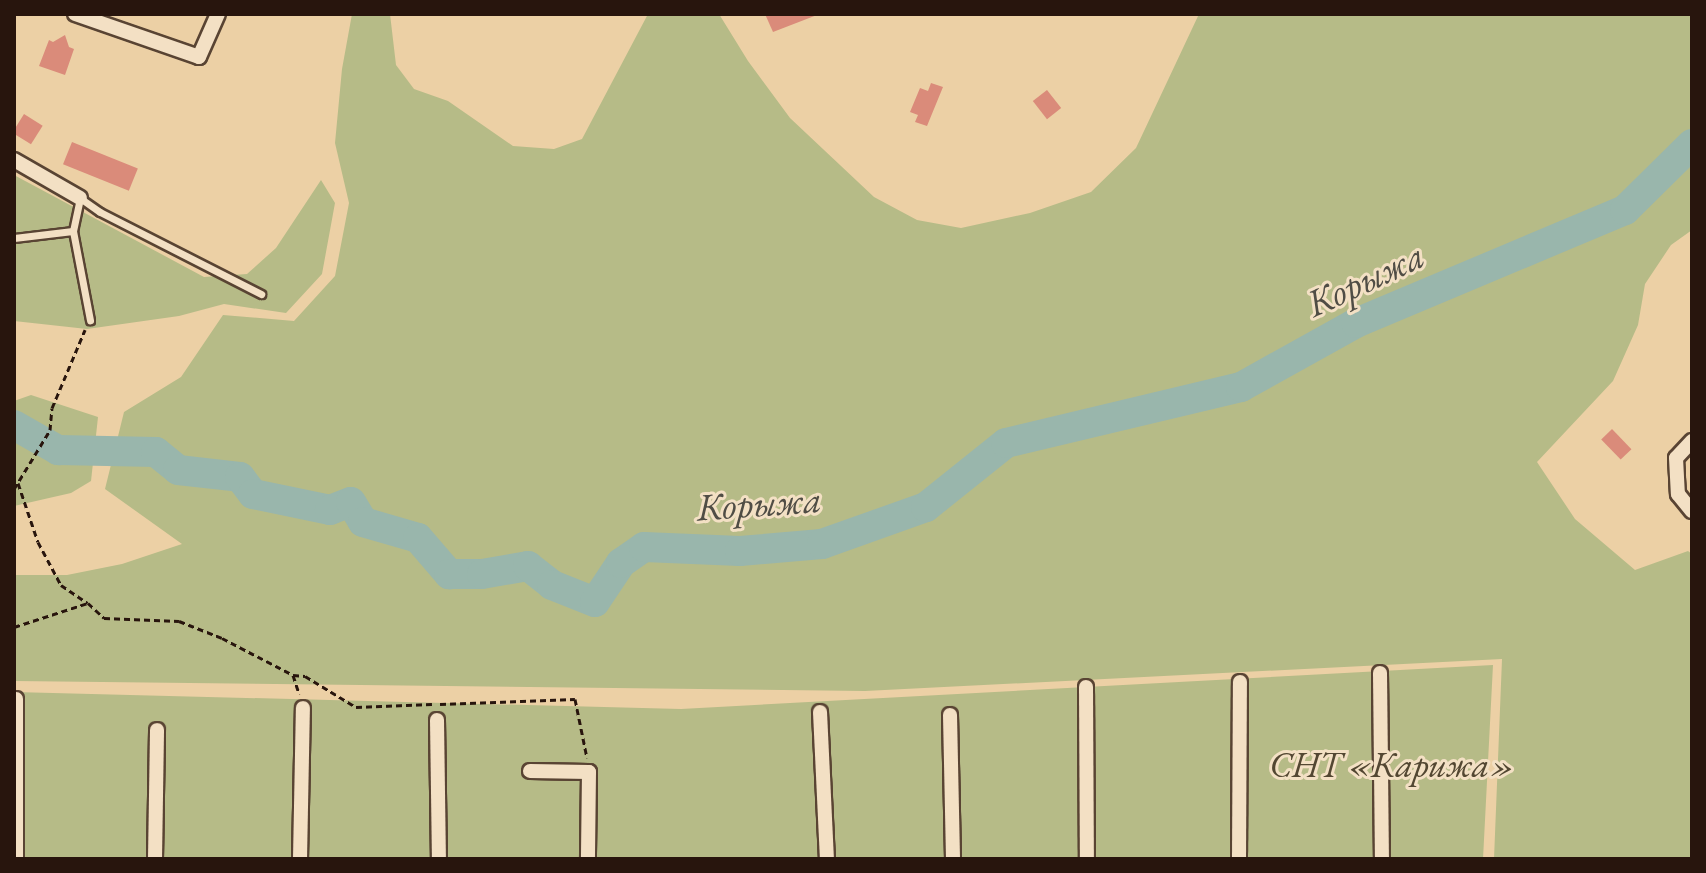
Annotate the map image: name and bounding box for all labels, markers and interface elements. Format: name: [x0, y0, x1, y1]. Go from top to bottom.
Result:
water label: Корыжа: [1299, 232, 1431, 326]
water label: Корыжа: [695, 476, 823, 530]
park label: СНТ «Карижа»: [1269, 743, 1515, 787]

